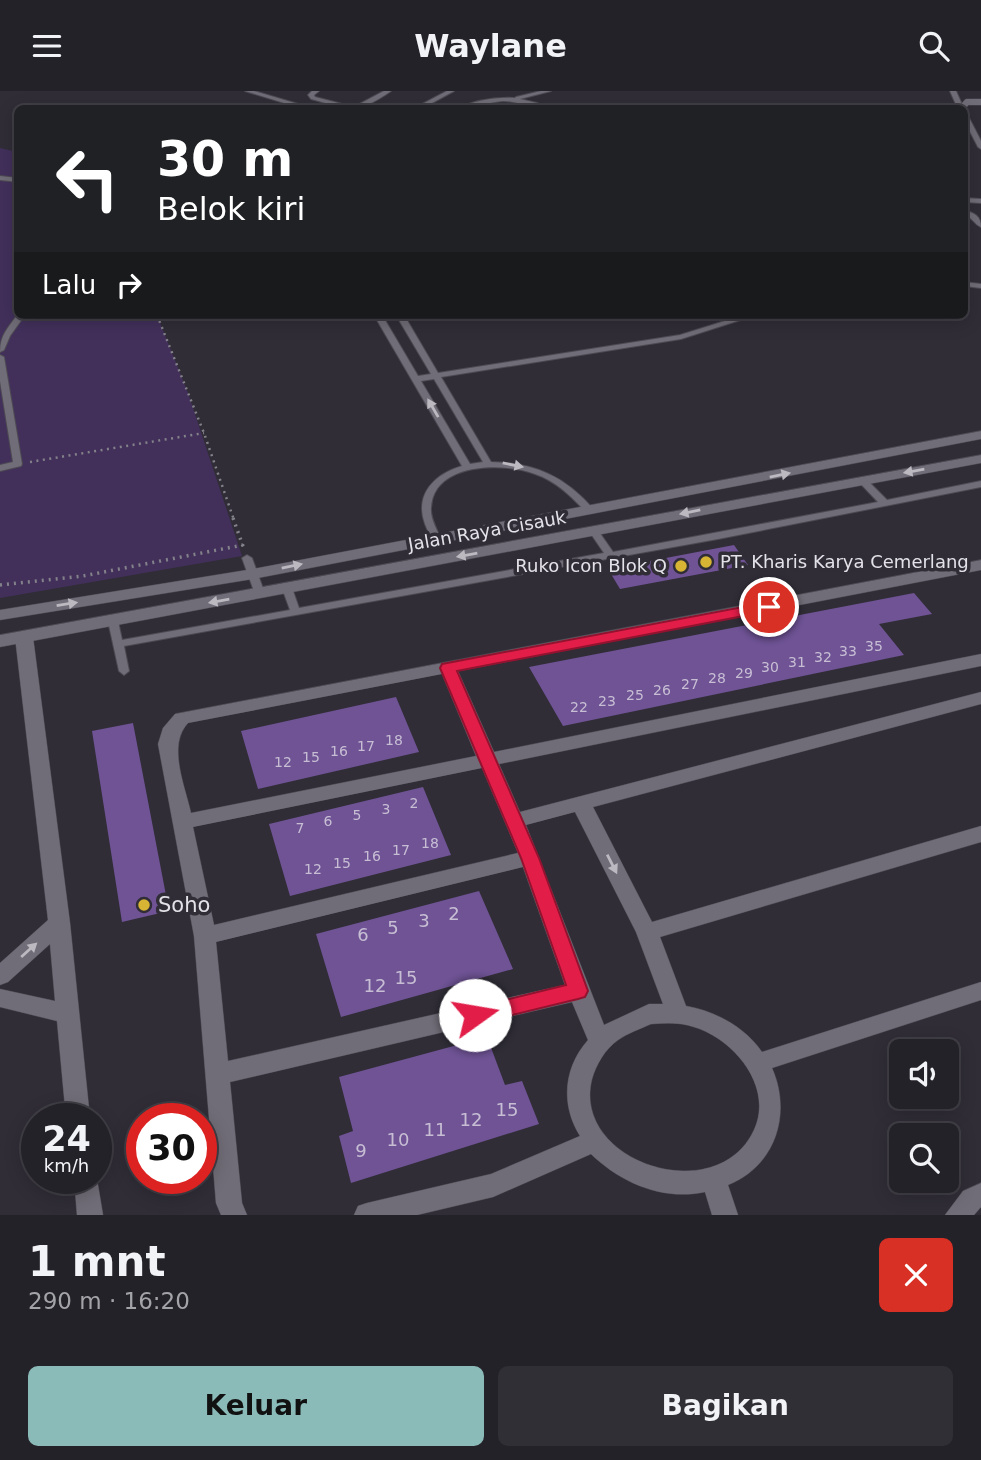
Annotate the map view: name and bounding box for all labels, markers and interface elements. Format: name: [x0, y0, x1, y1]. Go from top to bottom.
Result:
icon: menu: [28, 27, 66, 65]
text: Waylane: [414, 27, 567, 65]
icon: search: [915, 27, 953, 65]
text: 30 m: [157, 131, 293, 188]
icon: left: [42, 133, 133, 224]
text: Belok kiri: [157, 190, 305, 228]
icon: right: [110, 266, 148, 304]
text: Lalu: [42, 270, 96, 300]
one-way arrow: [427, 398, 439, 417]
one-way arrow: [502, 460, 524, 471]
one-way arrow: [903, 466, 925, 477]
one-way arrow: [769, 469, 791, 480]
street label: Jalan Raya Cisauk: [405, 506, 568, 555]
one-way arrow: [679, 507, 701, 518]
one-way arrow: [455, 549, 477, 560]
place label: PT. Kharis Karya Cemerlang: [720, 551, 969, 572]
marker: PT. Kharis Karya Cemerlang: [698, 554, 714, 570]
place label: Ruko Icon Blok Q: [515, 555, 667, 576]
marker: Ruko Icon Blok Q: [673, 558, 689, 574]
one-way arrow: [281, 561, 303, 572]
pin: [739, 577, 799, 637]
icon: arrive: [750, 588, 788, 626]
one-way arrow: [208, 596, 230, 607]
one-way arrow: [56, 598, 78, 609]
house number: 35: [865, 638, 883, 654]
house number: 33: [839, 643, 857, 659]
house number: 32: [814, 649, 832, 665]
house number: 31: [788, 654, 806, 670]
house number: 30: [761, 659, 779, 675]
house number: 29: [735, 665, 753, 681]
house number: 28: [708, 670, 726, 686]
house number: 27: [681, 676, 699, 692]
house number: 26: [653, 682, 671, 698]
house number: 25: [626, 687, 644, 703]
house number: 23: [598, 693, 616, 709]
house number: 22: [570, 699, 588, 715]
house number: 18: [385, 732, 403, 748]
house number: 17: [357, 738, 375, 754]
house number: 16: [330, 743, 348, 759]
house number: 15: [302, 749, 320, 765]
house number: 12: [274, 754, 292, 770]
house number: 2: [410, 795, 418, 811]
house number: 3: [382, 801, 390, 817]
house number: 5: [353, 807, 361, 823]
house number: 6: [324, 813, 333, 829]
house number: 7: [296, 820, 304, 836]
house number: 18: [421, 835, 439, 851]
house number: 17: [392, 842, 410, 858]
house number: 16: [363, 848, 381, 864]
one-way arrow: [607, 854, 618, 874]
house number: 15: [333, 855, 351, 871]
house number: 12: [304, 861, 322, 877]
place label: Soho: [158, 893, 210, 917]
marker: Soho: [136, 897, 152, 913]
house number: 2: [448, 903, 460, 924]
house number: 3: [418, 910, 430, 931]
house number: 5: [387, 917, 399, 938]
house number: 6: [357, 924, 369, 945]
one-way arrow: [21, 943, 38, 958]
house number: 15: [395, 967, 417, 988]
house number: 12: [364, 975, 386, 996]
position arrow: [438, 978, 512, 1052]
map controls: [889, 1039, 959, 1193]
button: sound: [889, 1039, 959, 1109]
house number: 15: [496, 1099, 518, 1120]
speed limit sign: 30: [126, 1103, 217, 1194]
house number: 12: [460, 1109, 482, 1130]
text: 24: [42, 1119, 91, 1159]
house number: 11: [424, 1119, 446, 1140]
button: search: [889, 1123, 959, 1193]
house number: 10: [387, 1129, 409, 1150]
house number: 9: [355, 1140, 367, 1161]
text: km/h: [44, 1155, 89, 1176]
text: 1 mnt: [28, 1237, 166, 1286]
button: close: [879, 1238, 953, 1312]
text: 290 m · 16:20: [28, 1288, 190, 1314]
button: Keluar: [28, 1366, 484, 1446]
button: Bagikan: [498, 1366, 953, 1446]

